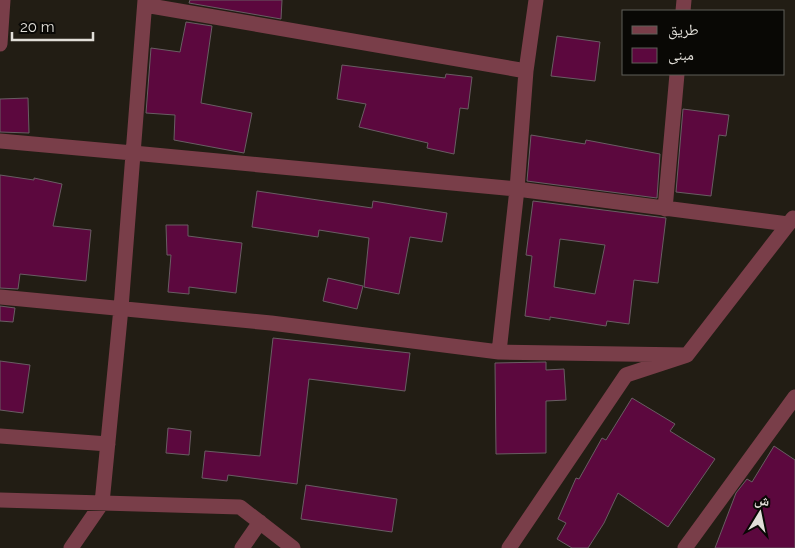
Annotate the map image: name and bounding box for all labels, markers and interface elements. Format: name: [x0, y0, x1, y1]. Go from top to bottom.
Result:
scale bar: [12, 10, 94, 42]
legend: [622, 10, 785, 75]
text: 20 m: [20, 18, 55, 36]
text: طريق: [668, 21, 699, 40]
text: مبنى: [668, 46, 694, 65]
north arrow: [735, 488, 785, 538]
text: ش: [753, 491, 771, 510]

